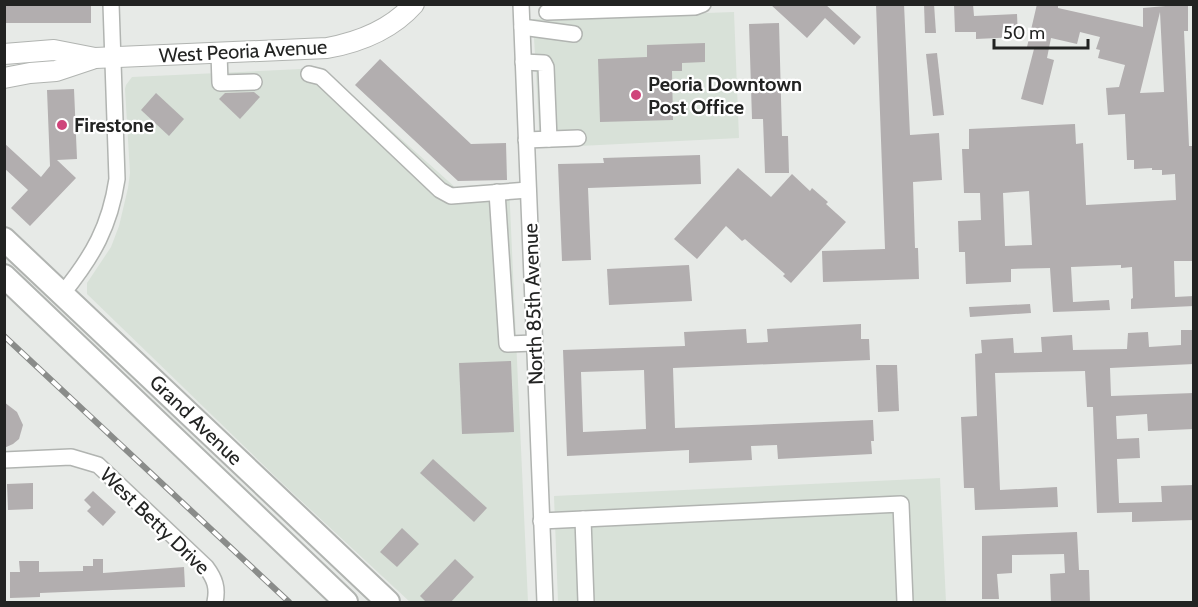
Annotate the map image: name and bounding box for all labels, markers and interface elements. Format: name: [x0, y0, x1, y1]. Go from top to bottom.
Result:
scale bar: [994, 12, 1088, 50]
text: 50 m: [1003, 22, 1045, 44]
street label: West Peoria Avenue: [158, 35, 328, 67]
place label: Peoria Downtown Post Office: [648, 72, 802, 119]
marker: Peoria Downtown Post Office: [629, 88, 643, 102]
place label: Firestone: [74, 113, 154, 137]
marker: Firestone: [55, 118, 69, 132]
street label: North 85th Avenue: [518, 223, 548, 385]
street label: Grand Avenue: [145, 370, 247, 470]
street label: West Betty Drive: [95, 463, 215, 579]

